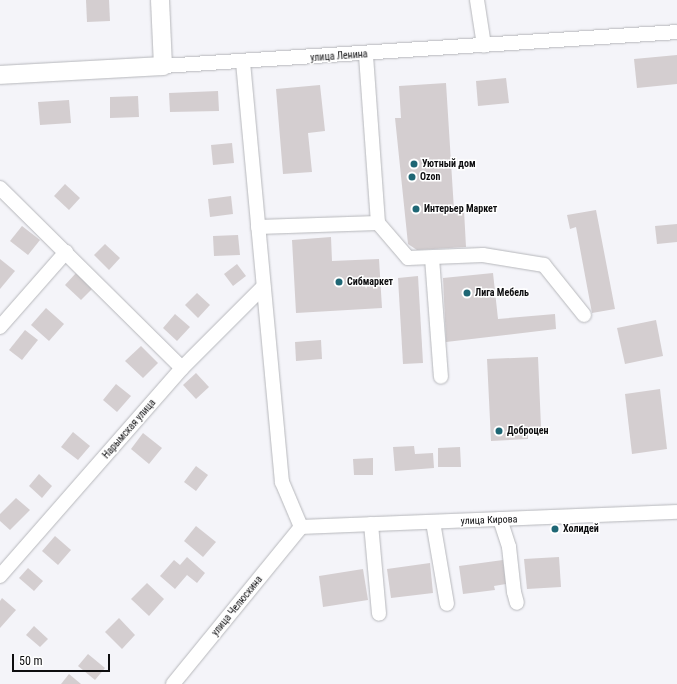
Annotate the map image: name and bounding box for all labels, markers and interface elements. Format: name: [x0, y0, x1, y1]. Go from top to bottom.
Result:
street label: улица Ленина: [310, 48, 368, 64]
place label: Уютный дом: [422, 158, 476, 170]
marker: Уютный дом: [409, 159, 419, 169]
place label: Ozon: [420, 171, 440, 183]
marker: Ozon: [407, 172, 417, 182]
place label: Интерьер Маркет: [424, 203, 497, 215]
marker: Интерьер Маркет: [411, 204, 421, 214]
place label: Сибмаркет: [347, 276, 393, 288]
marker: Сибмаркет: [334, 277, 344, 287]
place label: Лига Мебель: [475, 287, 529, 299]
marker: Лига Мебель: [462, 288, 472, 298]
street label: Нарымская улица: [100, 397, 158, 461]
place label: Доброцен: [507, 425, 549, 437]
marker: Доброцен: [494, 426, 504, 436]
street label: улица Кирова: [460, 513, 518, 527]
place label: Холидей: [563, 523, 599, 535]
marker: Холидей: [550, 524, 560, 534]
street label: улица Челюскина: [209, 574, 265, 638]
scale bar: [14, 646, 112, 672]
text: 50 m: [19, 654, 43, 668]

